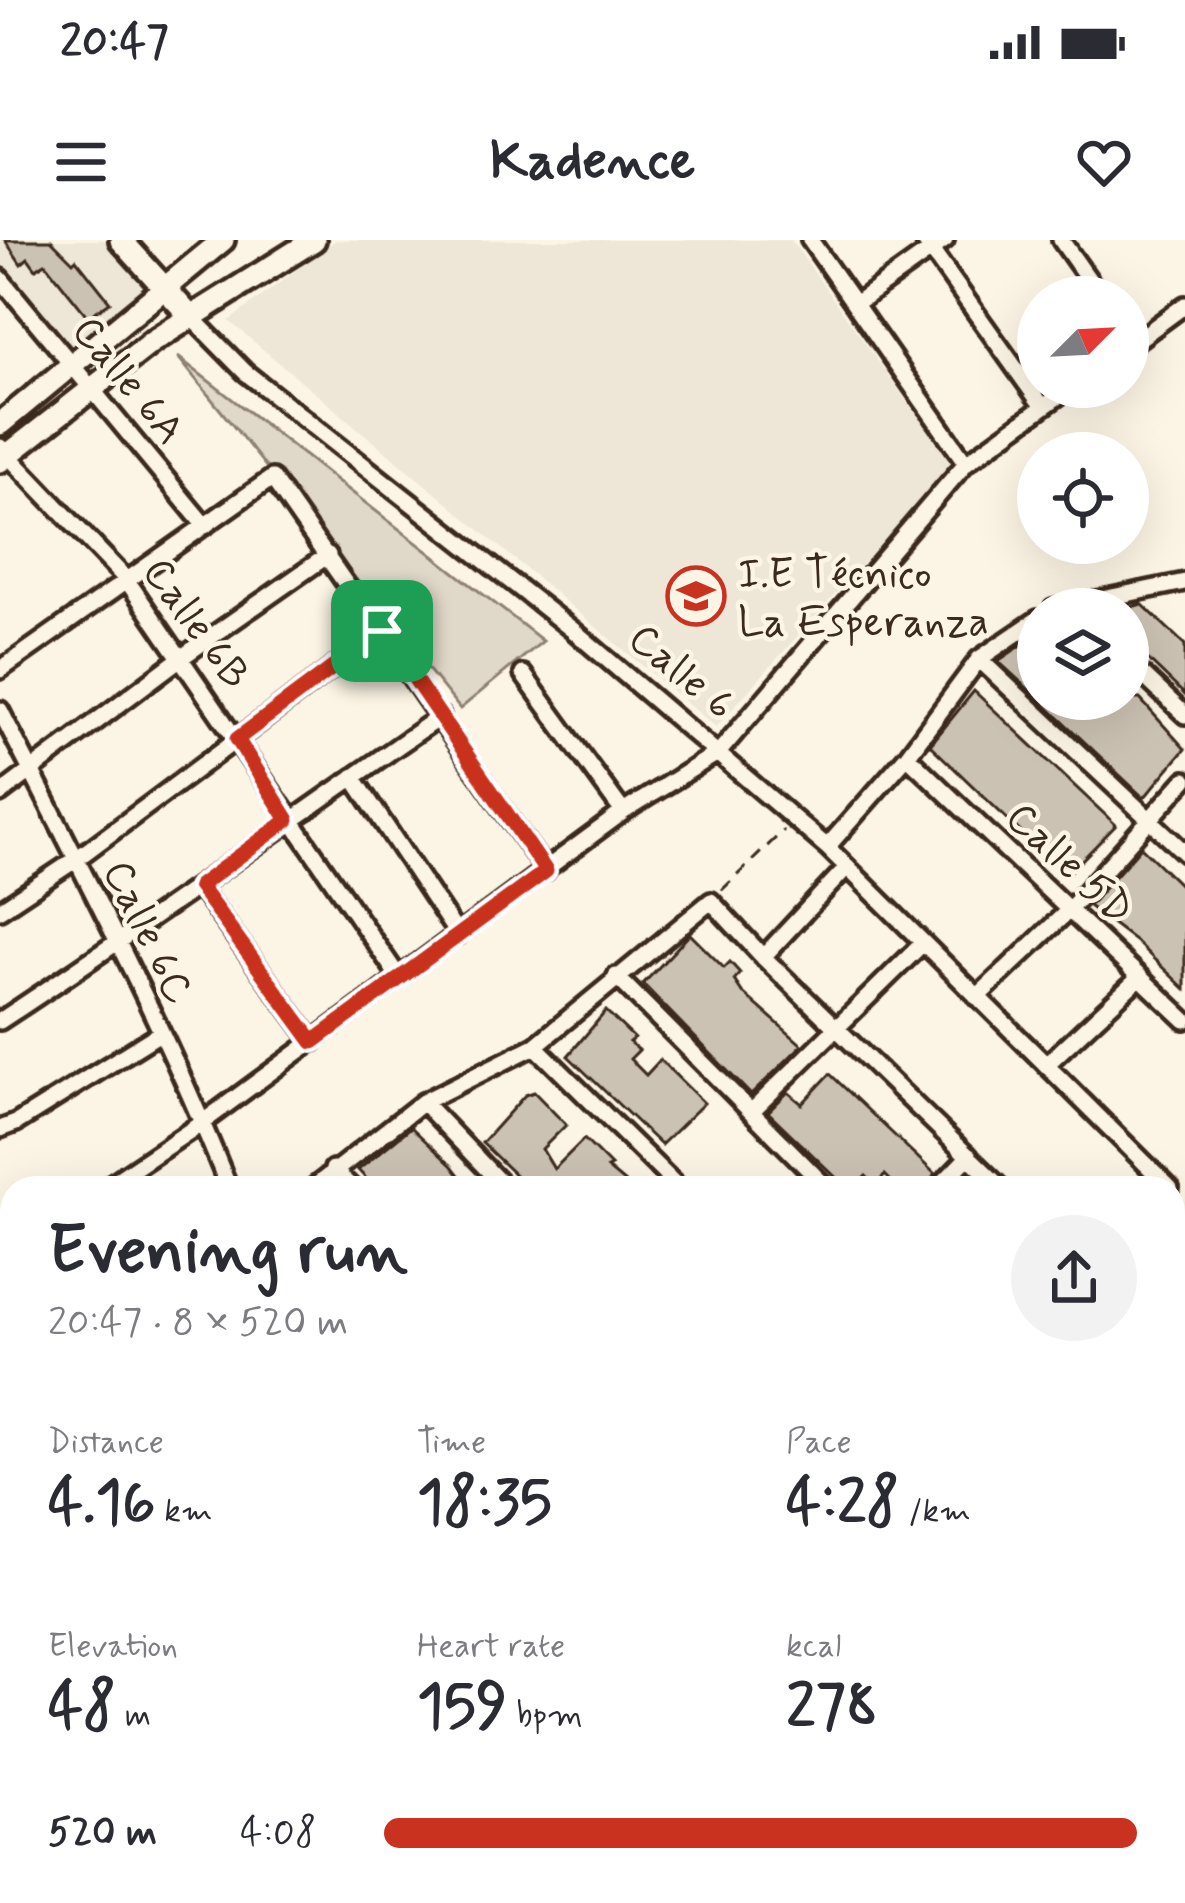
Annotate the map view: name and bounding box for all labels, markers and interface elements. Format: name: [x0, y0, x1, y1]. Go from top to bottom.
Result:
text: 20:47: [60, 13, 169, 72]
text: Kadence: [490, 127, 695, 198]
icon: menu: [48, 129, 114, 195]
icon: heart: [1071, 129, 1137, 195]
north arrow: [1017, 276, 1149, 408]
map controls: [1017, 276, 1149, 720]
street label: Calle 6A: [59, 305, 196, 457]
button: locate: [1017, 432, 1149, 564]
street label: Calle 6B: [129, 547, 261, 701]
place label: I.E Técnico La Esperanza: [738, 548, 989, 651]
school or university icon: I.E Técnico La Esperanza: [665, 565, 727, 627]
pin: [331, 580, 433, 682]
button: layers: [1017, 588, 1149, 720]
icon: arrive: [349, 598, 415, 664]
street label: Calle 6: [616, 612, 746, 733]
street label: Calle 5D: [993, 791, 1144, 938]
street label: Calle 6C: [89, 852, 205, 1013]
text: Evening run: [48, 1210, 408, 1296]
button: share: [1011, 1215, 1137, 1341]
text: 20:47 · 8 × 520 m: [48, 1298, 348, 1349]
text: Distance: [48, 1421, 164, 1465]
text: Time: [417, 1421, 486, 1465]
text: Pace: [786, 1421, 852, 1465]
text: 4.16: [48, 1465, 155, 1544]
text: 18:35: [417, 1465, 552, 1544]
text: 4:28: [786, 1465, 899, 1544]
text: km: [155, 1490, 212, 1534]
text: /km: [899, 1490, 971, 1534]
text: Elevation: [48, 1625, 178, 1669]
text: Heart rate: [417, 1625, 565, 1669]
text: kcal: [786, 1625, 841, 1669]
text: 48: [48, 1669, 116, 1748]
text: 159: [417, 1669, 507, 1748]
text: 278: [786, 1669, 878, 1748]
text: m: [116, 1694, 151, 1738]
text: bpm: [507, 1694, 583, 1738]
text: 520 m: [48, 1808, 157, 1859]
text: 4:08: [240, 1808, 316, 1859]

